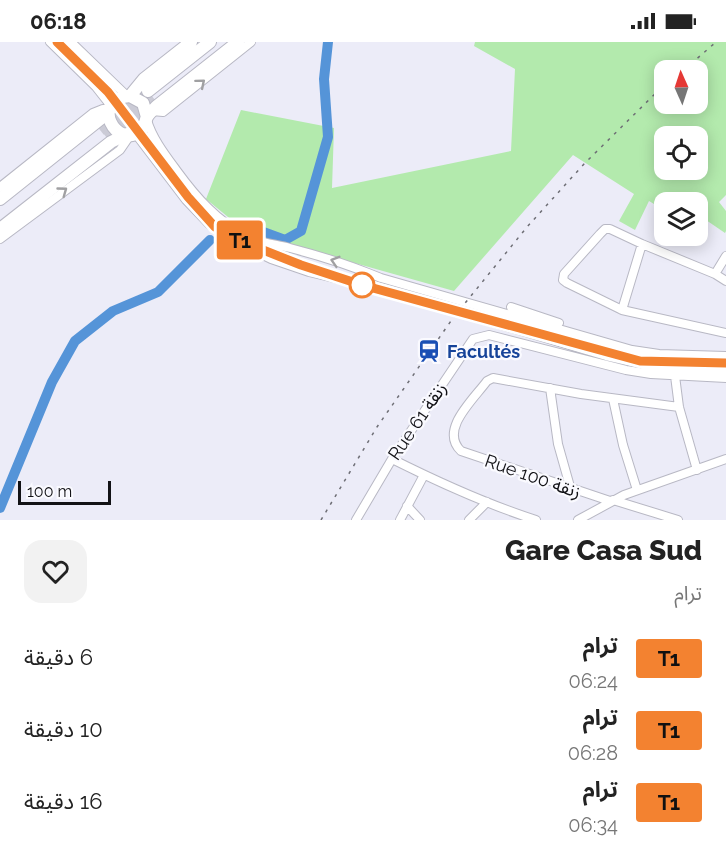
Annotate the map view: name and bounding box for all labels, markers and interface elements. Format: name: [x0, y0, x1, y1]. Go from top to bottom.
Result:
text: 06:18: [30, 8, 86, 34]
north arrow: [654, 60, 708, 114]
map controls: [654, 60, 708, 246]
one-way arrow: [194, 79, 205, 90]
button: locate: [654, 126, 708, 180]
one-way arrow: [57, 188, 68, 199]
button: layers: [654, 192, 708, 246]
line badge: T1: [213, 220, 267, 260]
text: T1: [229, 228, 251, 253]
one-way arrow: [330, 256, 341, 268]
unlabelled marker: [349, 272, 375, 298]
station icon: Facultés: [416, 338, 442, 364]
place label: Facultés: [447, 341, 520, 362]
street label: Rue 61 زنقة: [383, 378, 451, 464]
street label: Rue 100 زنقة: [482, 450, 584, 503]
scale bar: [18, 478, 111, 505]
text: 100 m: [27, 482, 72, 501]
text: Gare Casa Sud: [505, 534, 702, 567]
button: heart: [24, 540, 87, 603]
text: ترام: [674, 581, 702, 605]
text: ترام: [583, 632, 618, 658]
text: 6 دقيقة: [24, 644, 93, 670]
text: T1: [658, 646, 680, 671]
text: 06:24: [569, 669, 618, 693]
text: ترام: [583, 704, 618, 730]
text: 10 دقيقة: [24, 716, 103, 742]
text: T1: [658, 718, 680, 743]
text: 06:28: [568, 741, 618, 765]
text: ترام: [583, 776, 618, 802]
text: 16 دقيقة: [24, 788, 102, 814]
text: T1: [658, 790, 680, 815]
text: 06:34: [568, 813, 618, 837]

